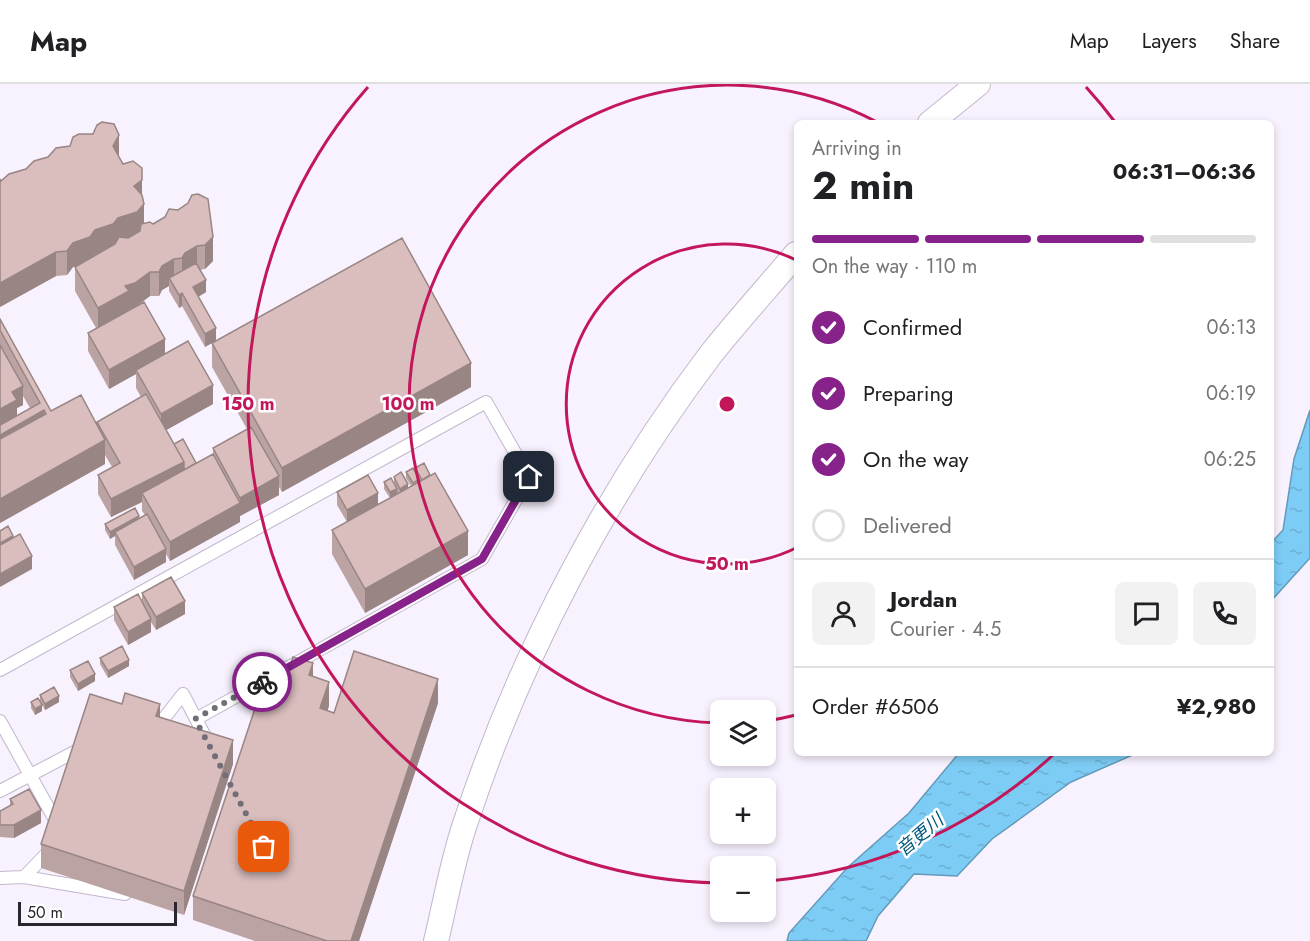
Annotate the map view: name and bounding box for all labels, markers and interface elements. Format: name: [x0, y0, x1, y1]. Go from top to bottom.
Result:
text: Map: [30, 21, 87, 62]
text: Map: [1070, 26, 1109, 56]
text: Layers: [1142, 26, 1197, 56]
text: Share: [1230, 26, 1280, 56]
text: Arriving in: [812, 134, 902, 163]
text: 06:31–06:36: [1113, 155, 1256, 187]
text: 2 min: [812, 157, 914, 214]
text: On the way · 110 m: [812, 252, 977, 281]
icon: check: [812, 311, 845, 344]
text: Confirmed: [863, 311, 962, 343]
text: 06:13: [1207, 313, 1256, 342]
icon: check: [812, 377, 845, 410]
text: Preparing: [863, 377, 954, 409]
text: 06:19: [1206, 379, 1256, 408]
text: 150 m: [222, 391, 274, 417]
text: 100 m: [381, 391, 435, 417]
centre of rings: [717, 394, 737, 414]
icon: check: [812, 443, 845, 476]
text: On the way: [863, 443, 968, 475]
text: 06:25: [1204, 445, 1256, 474]
pin: [503, 451, 554, 502]
icon: home: [512, 460, 545, 493]
text: Delivered: [863, 509, 952, 541]
text: 50 m: [705, 551, 749, 577]
button: person: [812, 582, 875, 645]
button: chat: [1115, 582, 1178, 645]
button: phone: [1193, 582, 1256, 645]
text: Jordan: [890, 583, 957, 615]
text: Courier · 4.5: [890, 615, 1001, 644]
courier: [232, 652, 292, 712]
icon: bike: [246, 666, 279, 699]
text: Order #6506: [812, 690, 939, 722]
text: ¥2,980: [1177, 690, 1256, 722]
map controls: [710, 700, 776, 922]
button: layers: [710, 700, 776, 766]
button: +: [710, 778, 776, 844]
water label: 音更川: [891, 806, 951, 862]
pin: [238, 821, 289, 872]
icon: bag: [247, 830, 280, 863]
button: −: [710, 856, 776, 922]
scale bar: [18, 899, 177, 926]
text: 50 m: [27, 901, 63, 924]

